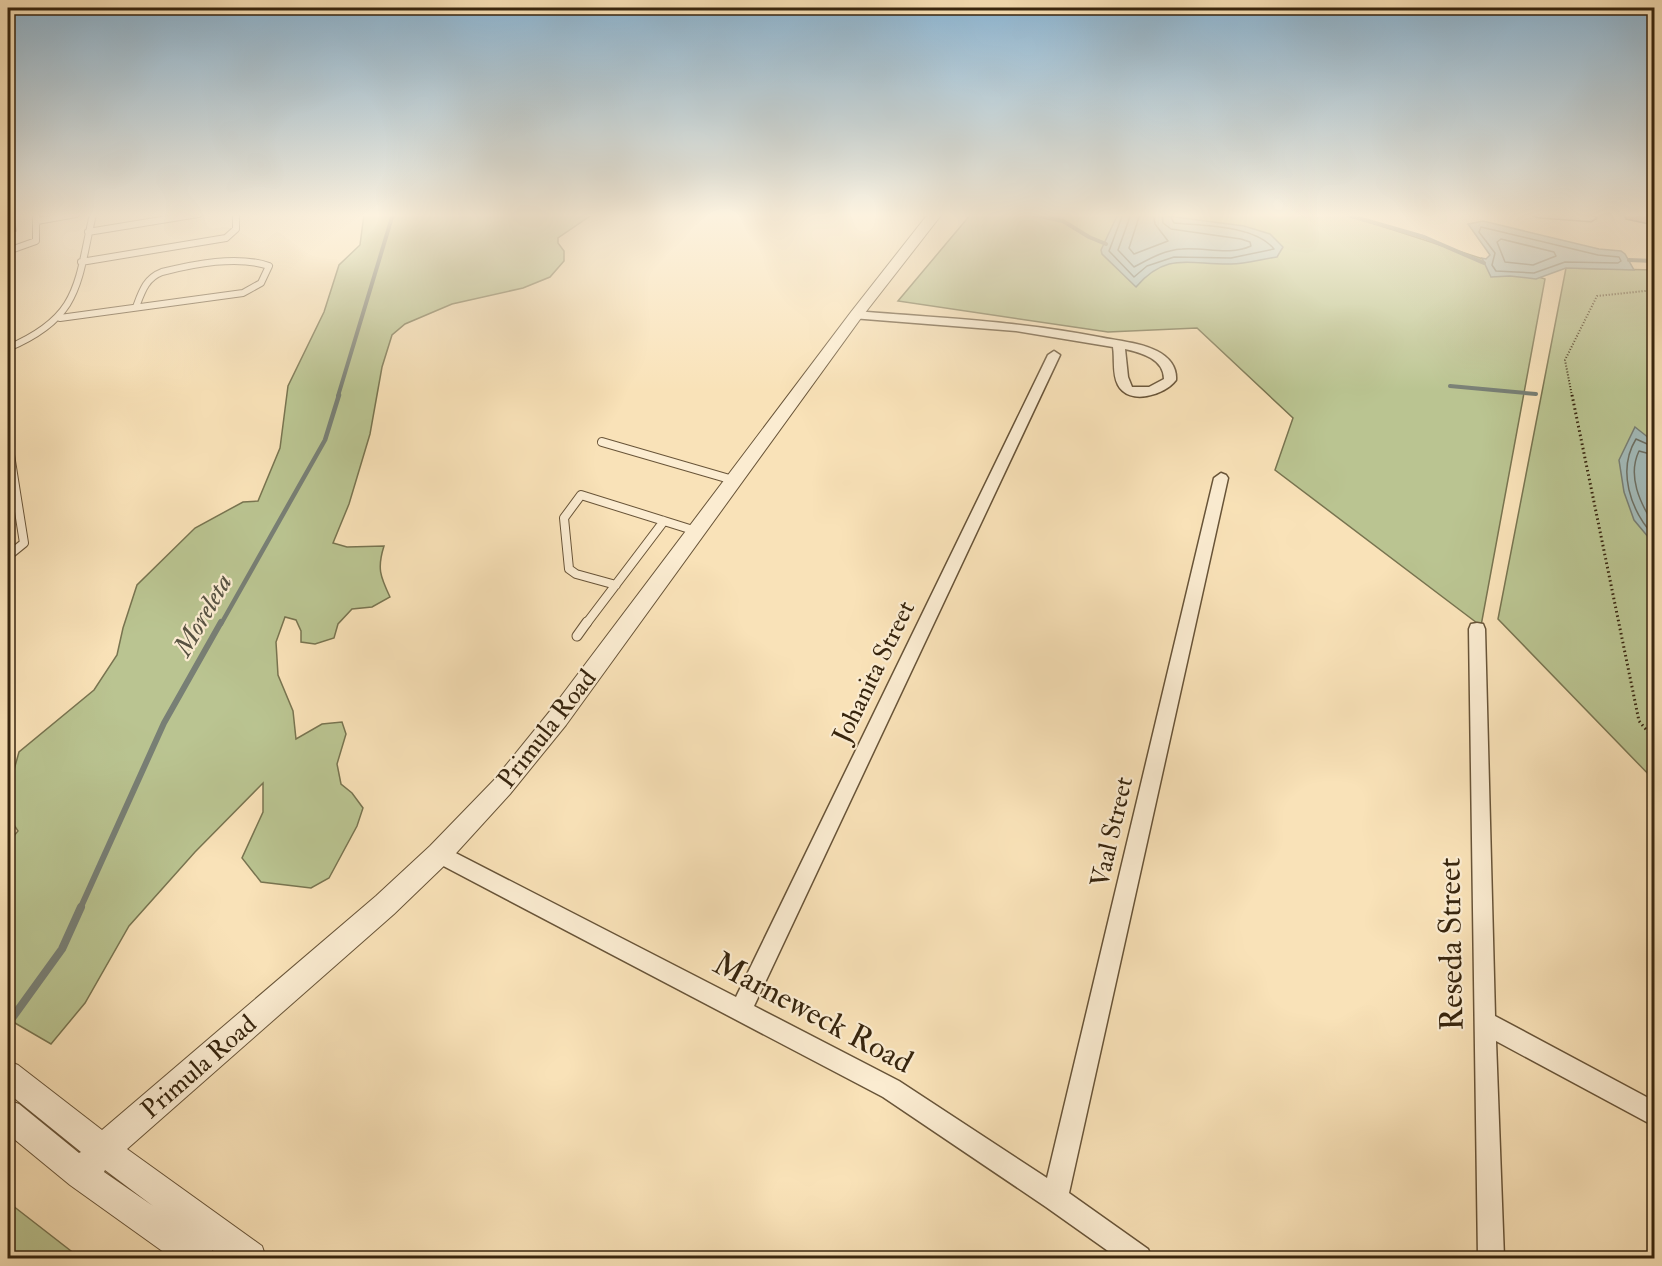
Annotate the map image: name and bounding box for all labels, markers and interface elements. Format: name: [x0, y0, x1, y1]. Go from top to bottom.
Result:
water label: Moreleta: [165, 568, 240, 664]
street label: Johanita Street: [825, 596, 922, 749]
street label: Primula Road: [491, 663, 603, 795]
street label: Vaal Street: [1084, 774, 1140, 890]
street label: Reseda Street: [1429, 857, 1473, 1031]
street label: Marneweck Road: [706, 944, 920, 1083]
street label: Primula Road: [135, 1008, 263, 1126]

